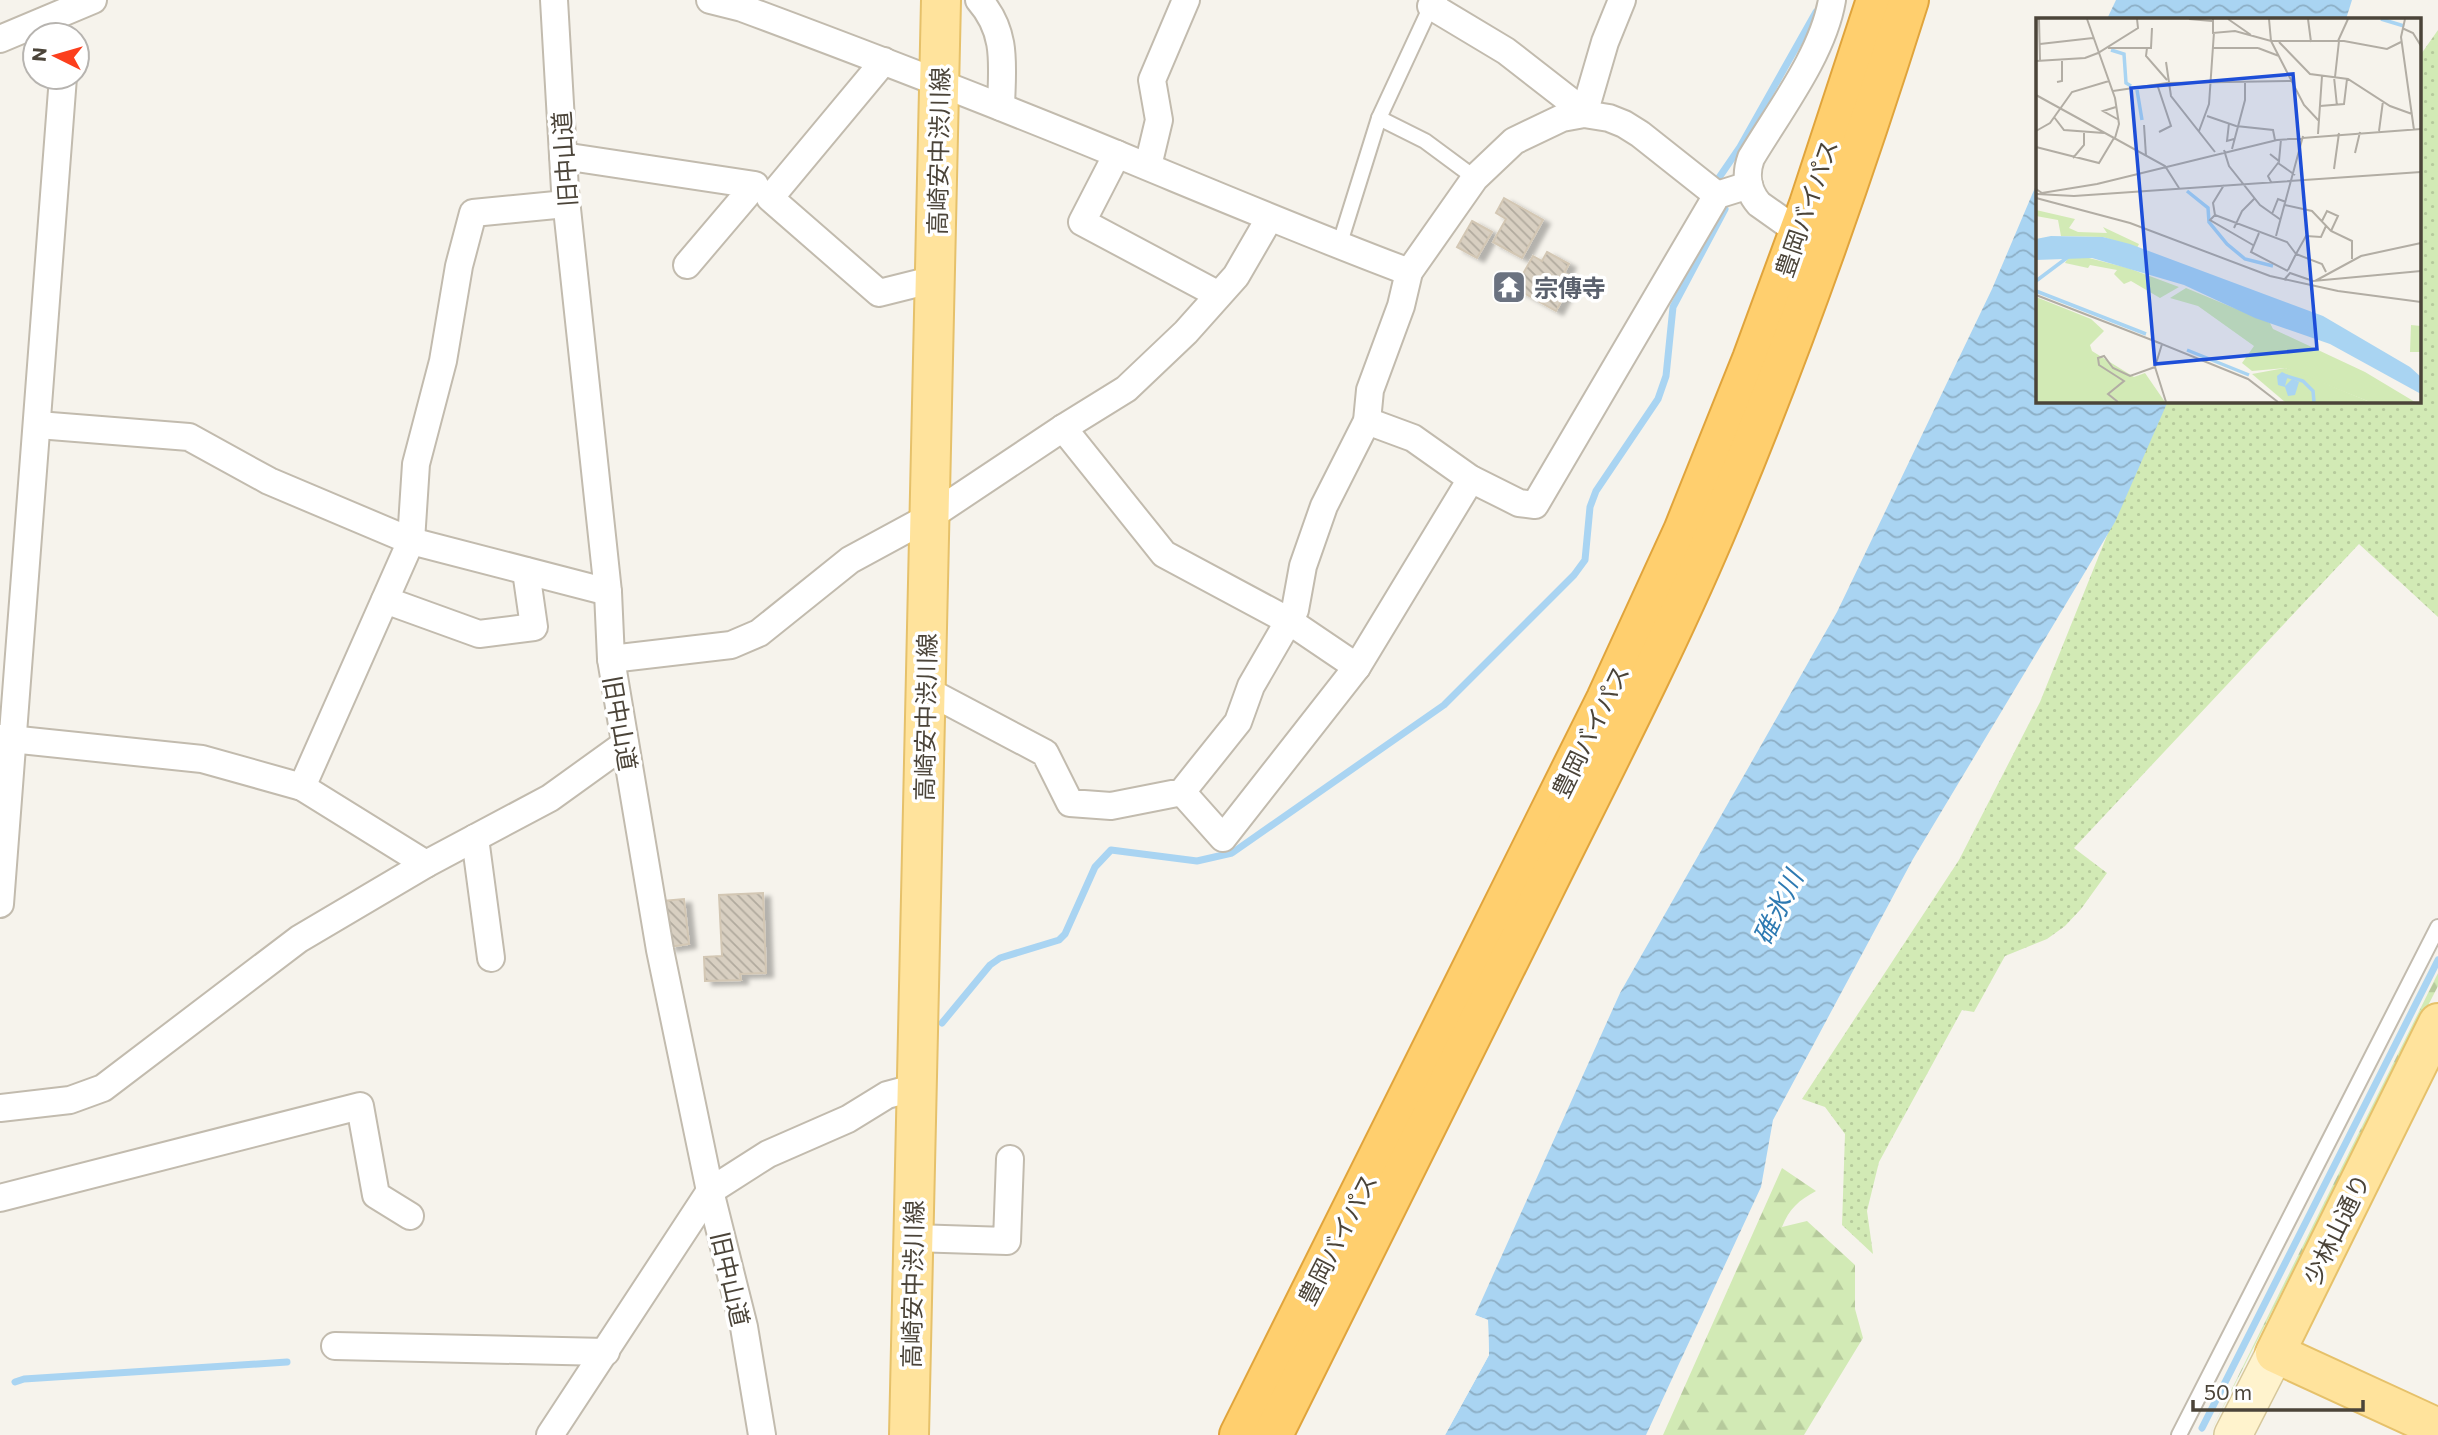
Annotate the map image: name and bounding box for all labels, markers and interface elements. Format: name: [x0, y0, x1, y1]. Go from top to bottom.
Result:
inset map: [2036, 18, 2420, 402]
north arrow: [21, 21, 91, 91]
text: N: [26, 46, 51, 63]
street label: 高崎安中渋川線: [922, 67, 954, 235]
street label: 旧中山道: [546, 110, 582, 208]
street label: 豊岡バイパス: [1769, 135, 1843, 281]
temple icon: 宗傳寺: [1490, 268, 1528, 306]
place label: 宗傳寺: [1534, 273, 1606, 302]
street label: 高崎安中渋川線: [909, 633, 941, 801]
street label: 豊岡バイパス: [1546, 660, 1634, 802]
street label: 旧中山道: [598, 673, 644, 773]
water label: 碓氷川: [1746, 862, 1809, 949]
street label: 豊岡バイパス: [1291, 1168, 1383, 1310]
street label: 少林山通り: [2297, 1169, 2375, 1289]
street label: 高崎安中渋川線: [896, 1200, 928, 1368]
street label: 旧中山道: [706, 1229, 756, 1329]
scale bar: [2193, 1368, 2363, 1412]
text: 50 m: [2204, 1379, 2252, 1404]

